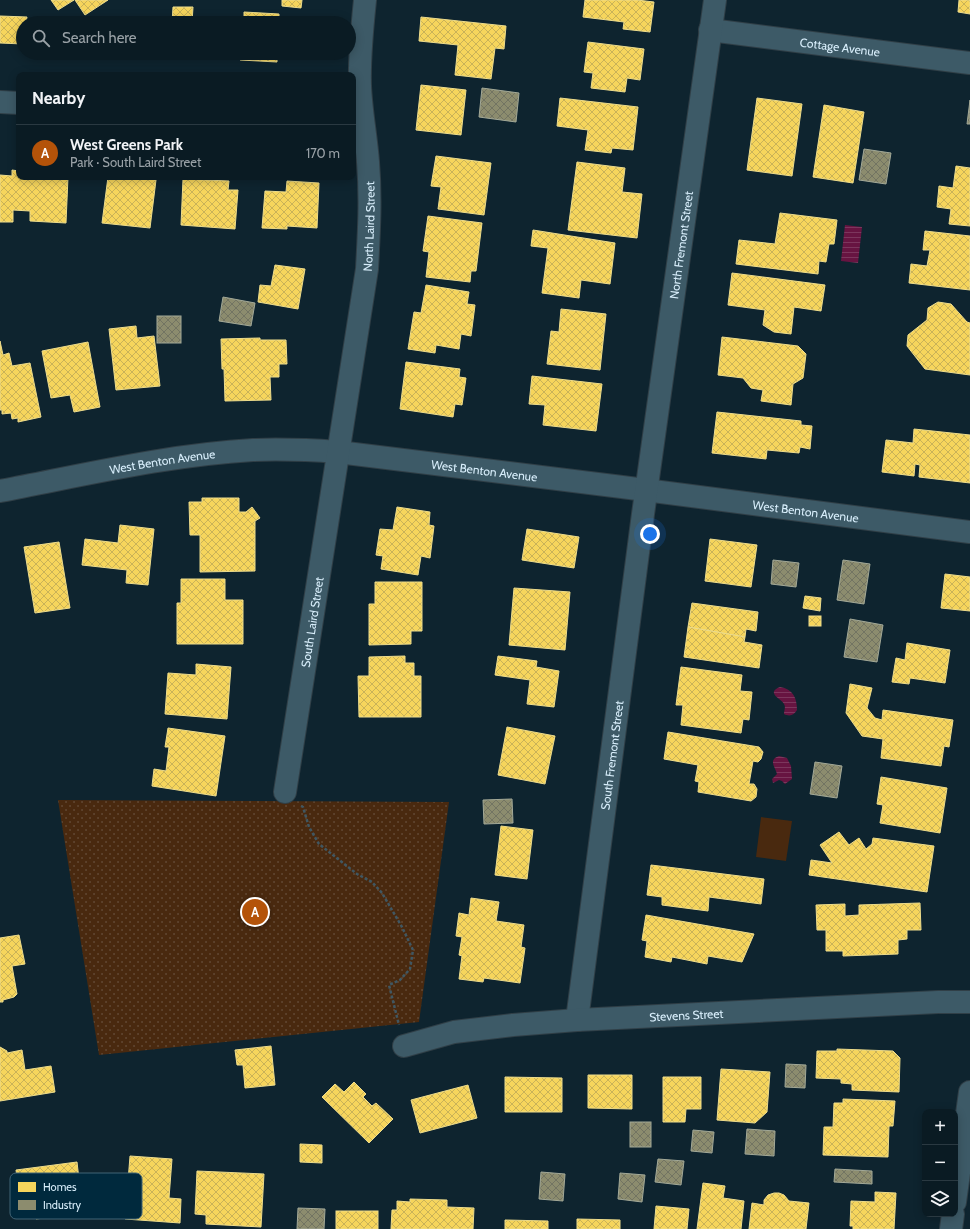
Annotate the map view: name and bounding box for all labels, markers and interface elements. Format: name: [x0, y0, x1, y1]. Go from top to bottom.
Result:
search box: [16, 16, 356, 60]
icon: search: [30, 27, 52, 49]
text: Search here: [62, 29, 137, 47]
street label: Cottage Avenue: [799, 34, 881, 59]
text: Nearby: [32, 88, 85, 108]
text: West Greens Park: [70, 136, 183, 154]
text: A: [41, 145, 49, 161]
text: 170 m: [306, 145, 340, 161]
text: Park · South Laird Street: [70, 154, 201, 170]
street label: North Laird Street: [359, 181, 377, 272]
street label: North Fremont Street: [666, 190, 696, 300]
street label: West Benton Avenue: [108, 446, 216, 477]
street label: West Benton Avenue: [430, 456, 538, 484]
street label: West Benton Avenue: [752, 496, 860, 525]
your location: [640, 524, 660, 544]
street label: South Laird Street: [297, 576, 326, 668]
street label: South Fremont Street: [597, 700, 626, 811]
pin: A: [242, 897, 268, 927]
street label: Stevens Street: [649, 1005, 724, 1024]
map controls: [922, 1109, 958, 1217]
button: +: [922, 1109, 958, 1145]
button: −: [922, 1145, 958, 1181]
legend: [10, 1173, 142, 1219]
text: Homes: [43, 1180, 77, 1194]
button: layers: [922, 1181, 958, 1217]
text: Industry: [43, 1198, 81, 1212]

